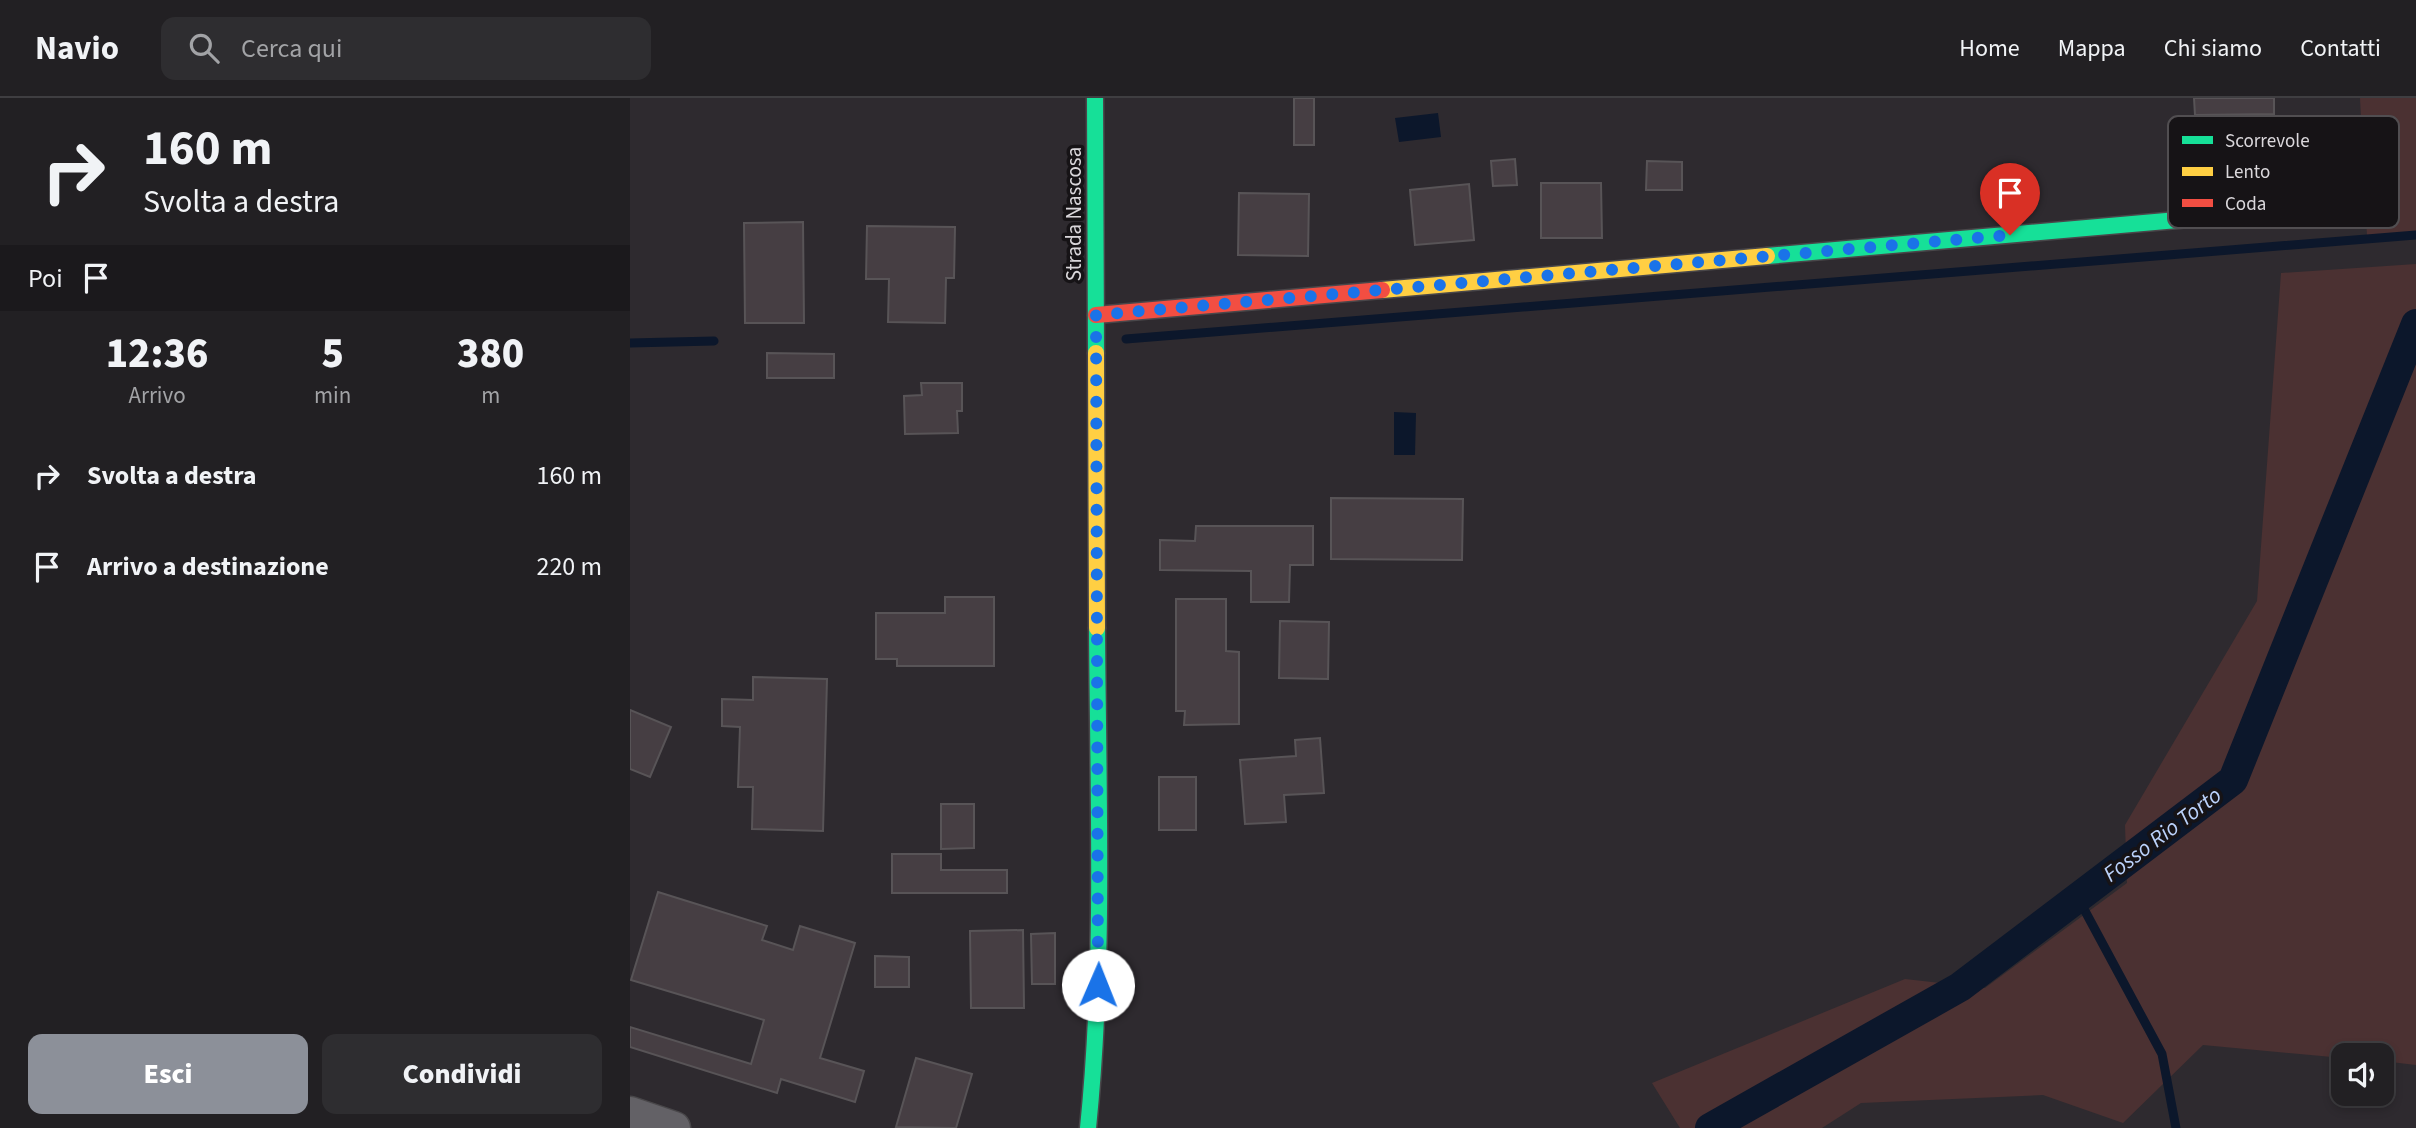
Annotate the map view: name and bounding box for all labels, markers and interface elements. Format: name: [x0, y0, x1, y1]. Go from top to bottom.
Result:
search box: [161, 17, 651, 80]
text: Navio: [35, 25, 119, 72]
icon: search: [185, 29, 223, 67]
text: Cerca qui: [241, 30, 342, 67]
text: Home: [1959, 31, 2020, 66]
text: Mappa: [2058, 31, 2126, 66]
text: Chi siamo: [2164, 31, 2262, 66]
text: Contatti: [2300, 31, 2381, 66]
text: 160 m: [143, 114, 272, 184]
legend: [2168, 116, 2399, 228]
icon: right: [28, 126, 119, 217]
text: Scorrevole: [2225, 128, 2310, 155]
street label: Strada Nascosa: [1059, 147, 1089, 281]
text: Lento: [2225, 159, 2270, 186]
pin: [1980, 163, 2040, 235]
icon: arrive: [1991, 174, 2029, 212]
text: Svolta a destra: [143, 179, 339, 225]
text: Coda: [2225, 191, 2266, 218]
icon: arrive: [77, 259, 115, 297]
text: Poi: [28, 260, 63, 297]
text: 12:36: [106, 324, 208, 384]
text: 5: [321, 324, 344, 384]
text: 380: [457, 324, 524, 384]
text: Arrivo: [128, 379, 186, 412]
text: min: [314, 379, 351, 412]
text: m: [481, 379, 500, 412]
icon: right: [28, 457, 66, 495]
text: Svolta a destra: [87, 457, 257, 494]
text: 160 m: [536, 457, 602, 494]
icon: arrive: [28, 548, 66, 586]
text: Arrivo a destinazione: [87, 548, 329, 585]
text: 220 m: [536, 548, 602, 585]
water label: Fosso Rio Torto: [2096, 779, 2228, 890]
position arrow: [1061, 948, 1135, 1022]
button: Esci: [28, 1034, 308, 1114]
button: Condividi: [322, 1034, 602, 1114]
map controls: [2331, 1043, 2394, 1106]
button: sound: [2331, 1043, 2394, 1106]

